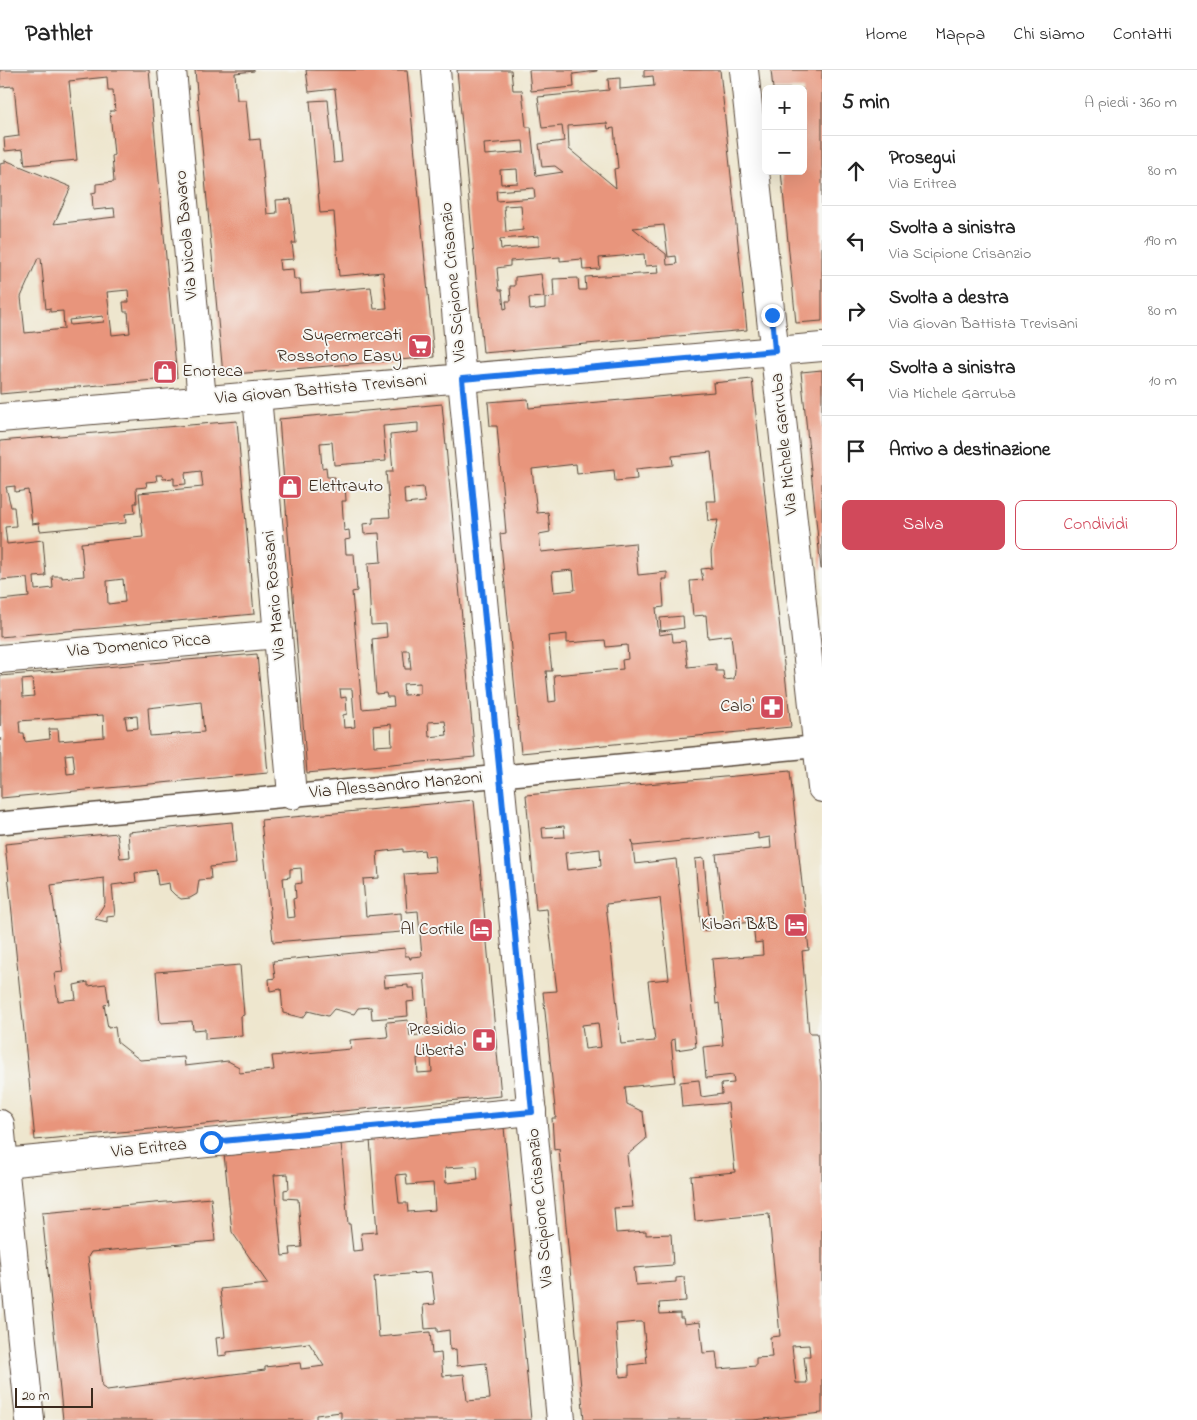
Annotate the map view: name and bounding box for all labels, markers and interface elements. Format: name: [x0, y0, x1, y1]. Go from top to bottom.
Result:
text: Pathlet: [25, 17, 93, 52]
text: Home: [865, 22, 907, 48]
text: Mappa: [935, 22, 985, 48]
text: Chi siamo: [1013, 22, 1085, 48]
text: Contatti: [1113, 22, 1172, 48]
map controls: [762, 85, 807, 175]
button: +: [762, 85, 807, 130]
text: 5 min: [842, 88, 890, 118]
text: A piedi · 360 m: [1084, 91, 1177, 115]
button: −: [762, 130, 807, 175]
text: Prosegui: [889, 145, 956, 172]
icon: ahead: [842, 157, 870, 185]
text: 80 m: [1148, 159, 1177, 183]
street label: Via Nicola Bavaro: [168, 169, 206, 302]
text: Via Eritrea: [889, 172, 957, 196]
street label: Via Scipione Crisanzio: [434, 201, 474, 364]
text: Svolta a sinistra: [889, 215, 1016, 242]
icon: left: [842, 227, 870, 255]
text: 190 m: [1144, 229, 1177, 253]
text: Via Scipione Crisanzio: [889, 242, 1031, 266]
text: Svolta a destra: [889, 285, 1009, 312]
icon: right: [842, 297, 870, 325]
text: 80 m: [1148, 299, 1177, 323]
route end: [761, 304, 784, 327]
text: Via Giovan Battista Trevisani: [889, 312, 1078, 336]
place label: Supermercati Rossotono Easy: [277, 323, 402, 370]
supermarket icon: Supermercati Rossotono Easy: [407, 333, 433, 359]
text: Svolta a sinistra: [889, 355, 1016, 382]
shop icon: Enoteca: [152, 359, 178, 385]
place label: Enoteca: [182, 359, 243, 385]
icon: left: [842, 367, 870, 395]
street label: Via Giovan Battista Trevisani: [213, 368, 428, 412]
text: 10 m: [1149, 369, 1177, 393]
street label: Via Michele Garruba: [765, 372, 805, 517]
text: Via Michele Garruba: [889, 382, 1016, 406]
icon: arrive: [842, 437, 870, 465]
text: Arrivo a destinazione: [889, 437, 1050, 464]
shop icon: Elettrauto: [277, 474, 303, 500]
place label: Elettrauto: [308, 474, 383, 500]
button: Salva: [842, 500, 1005, 550]
button: Condividi: [1015, 500, 1177, 550]
street label: Via Mario Rossani: [256, 529, 294, 662]
street label: Via Domenico Picca: [65, 627, 212, 665]
place label: Calo': [720, 694, 754, 720]
pharmacy icon: Calo': [759, 694, 785, 720]
street label: Via Alessandro Manzoni: [307, 765, 484, 807]
place label: Kibari B&B: [701, 912, 778, 938]
hotel icon: Kibari B&B: [783, 912, 809, 938]
place label: Al Cortile: [400, 917, 465, 943]
hotel icon: Al Cortile: [468, 917, 494, 943]
place label: Presidio Liberta': [408, 1017, 466, 1064]
pharmacy icon: Presidio Liberta': [471, 1027, 497, 1053]
street label: Via Scipione Crisanzio: [521, 1127, 561, 1290]
route start: [200, 1131, 223, 1154]
street label: Via Eritrea: [109, 1132, 188, 1166]
scale bar: [15, 1385, 92, 1408]
text: 20 m: [22, 1386, 49, 1407]

